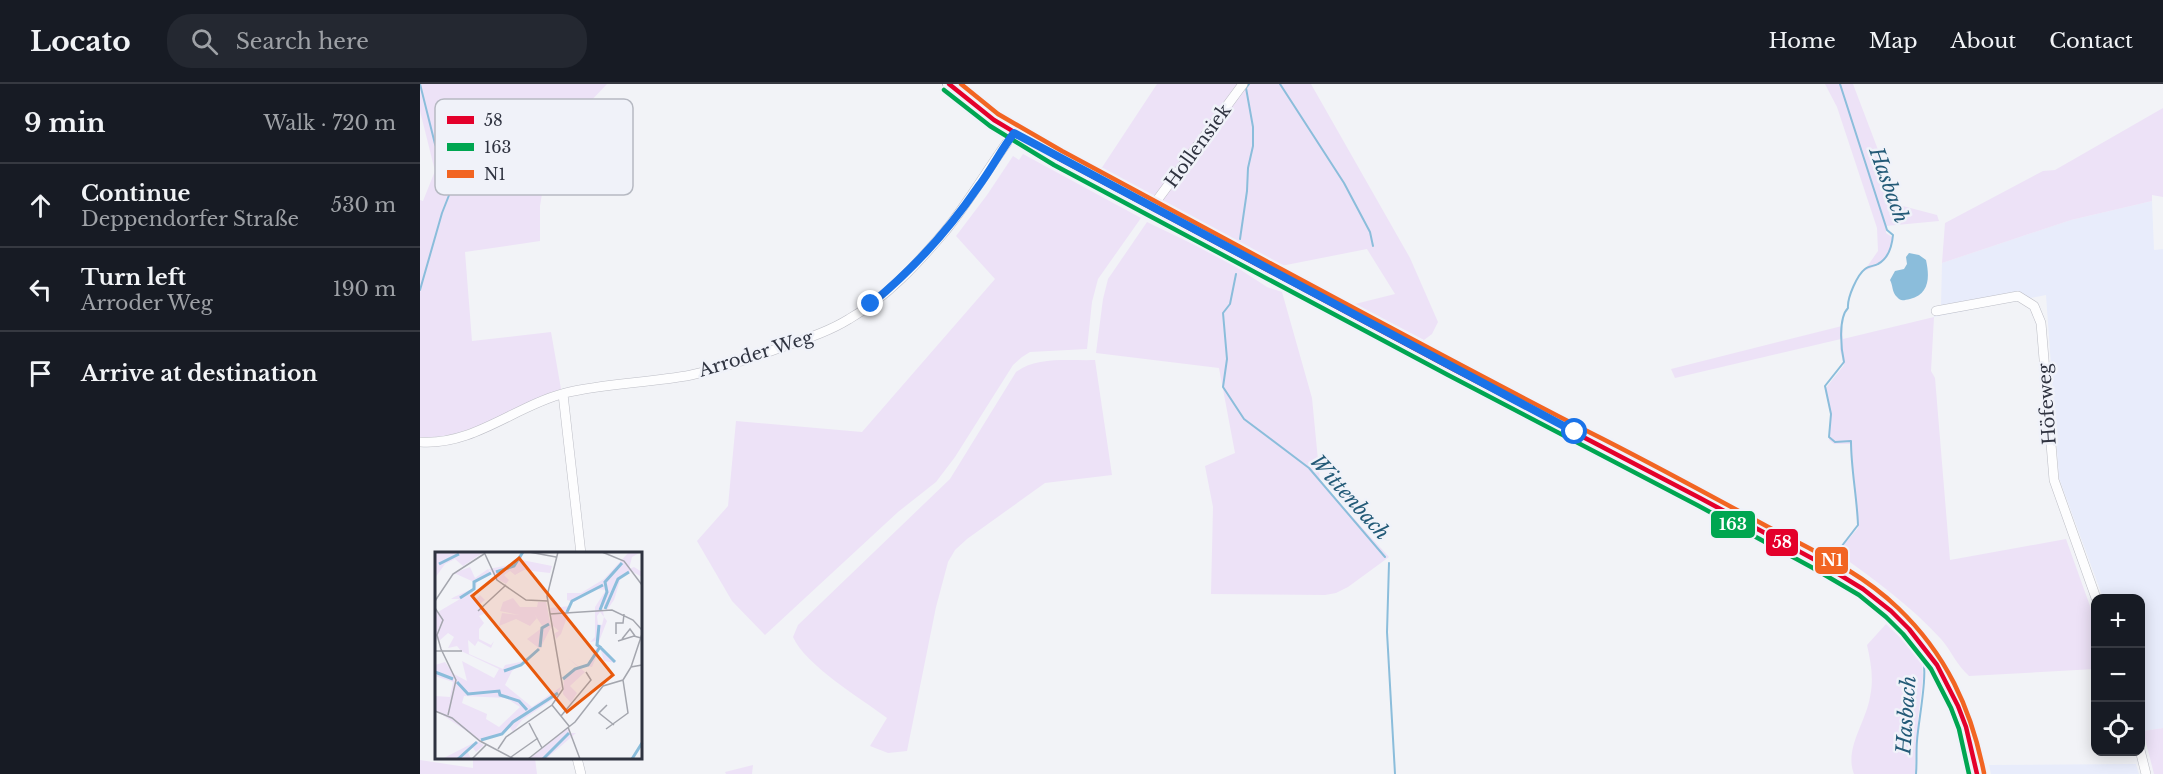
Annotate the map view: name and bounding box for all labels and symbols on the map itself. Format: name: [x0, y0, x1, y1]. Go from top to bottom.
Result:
legend: [435, 99, 633, 195]
street label: Hollensiek: [1160, 100, 1236, 192]
text: 58: [484, 110, 503, 130]
text: 163: [484, 137, 511, 157]
water label: Hasbach: [1864, 143, 1914, 226]
text: N1: [484, 164, 506, 184]
route end: [857, 290, 883, 316]
street label: Arroder Weg: [695, 326, 816, 382]
street label: Höfeweg: [2033, 362, 2061, 445]
route start: [1561, 418, 1587, 444]
water label: Wittenbach: [1305, 449, 1395, 545]
line badge: 163: [1710, 510, 1756, 539]
text: 163: [1719, 514, 1747, 534]
line badge: 58: [1765, 528, 1799, 557]
text: 58: [1772, 532, 1792, 552]
line badge: N1: [1814, 546, 1849, 575]
text: N1: [1821, 550, 1843, 570]
inset map: [435, 552, 642, 759]
water label: Hasbach: [1891, 675, 1921, 756]

